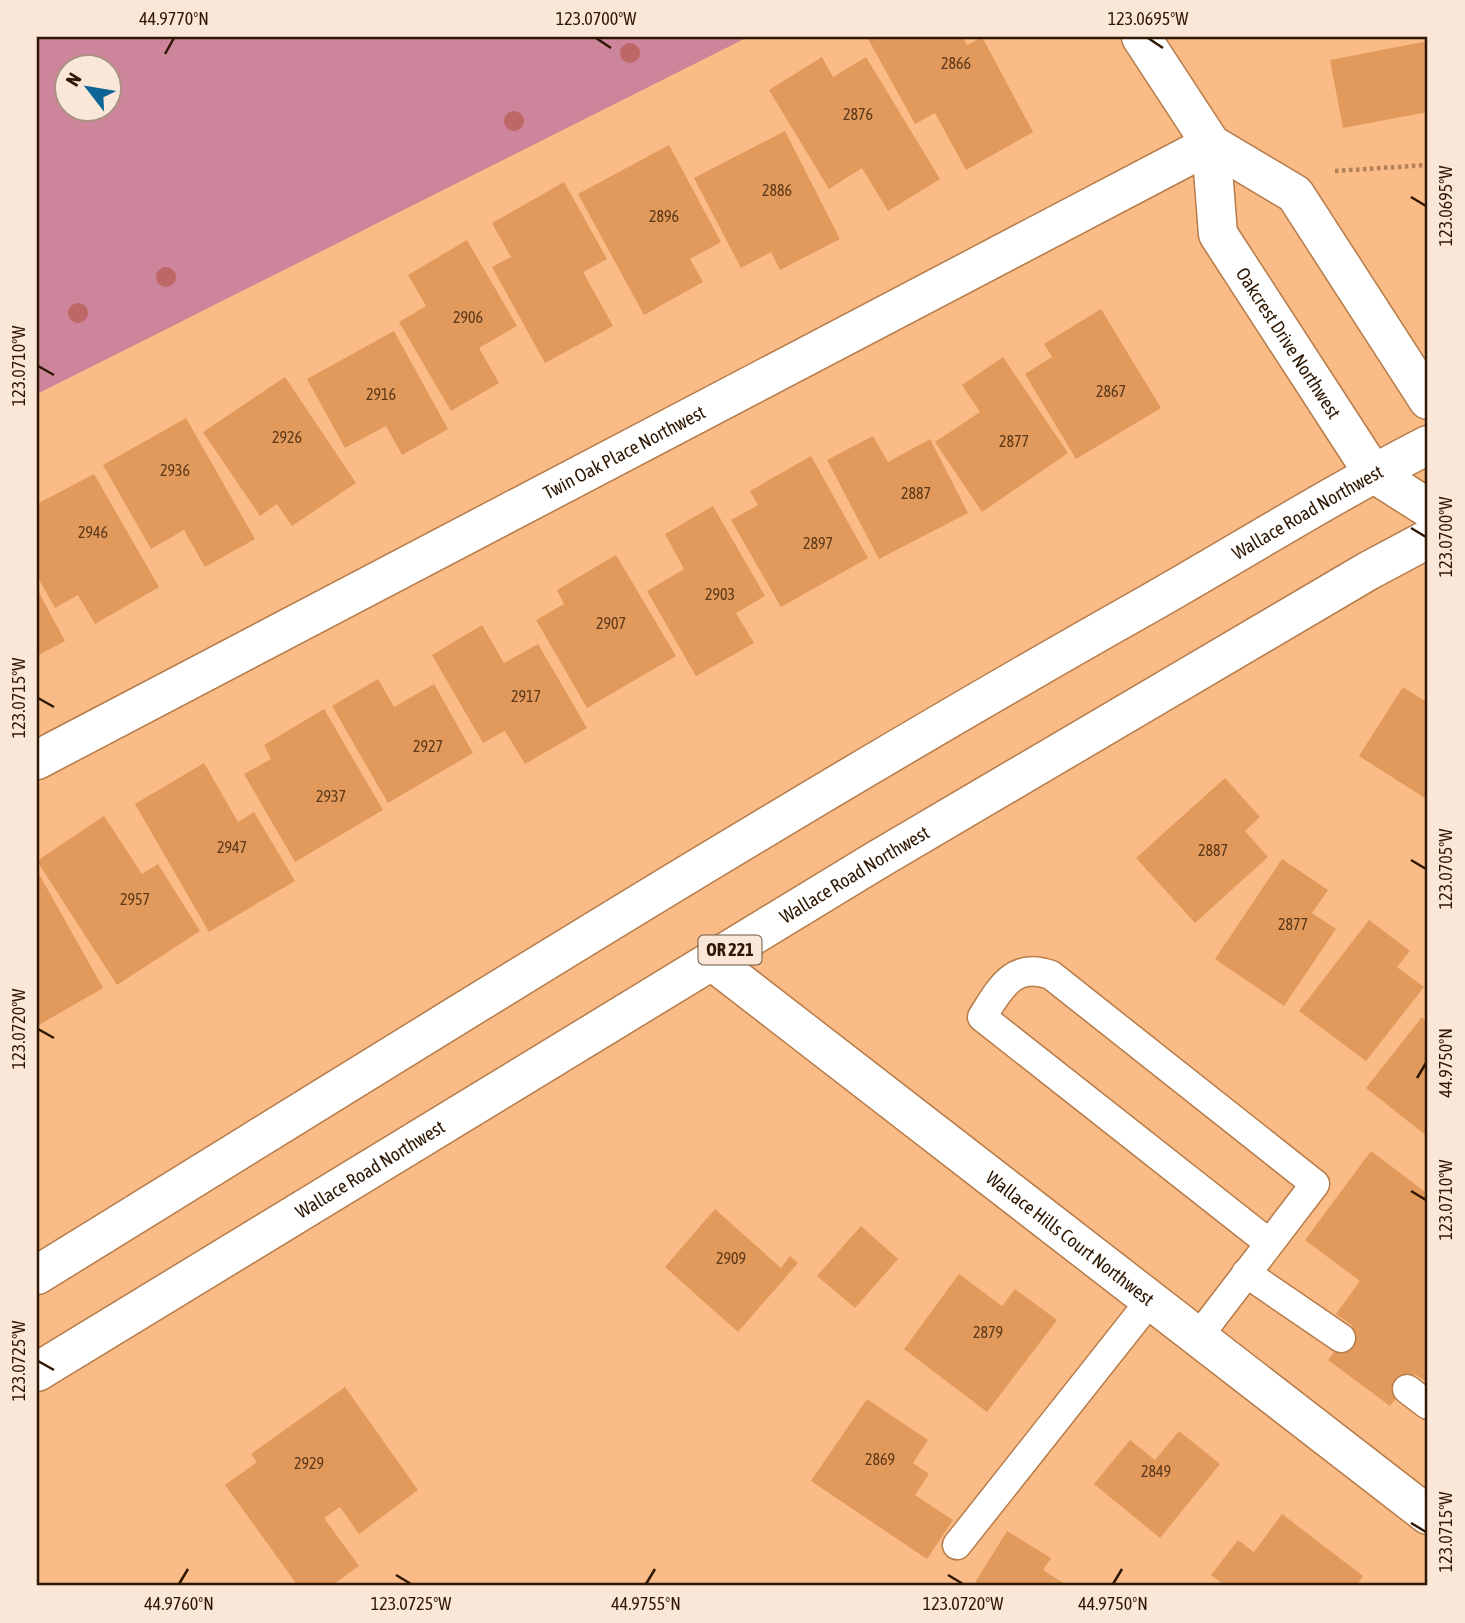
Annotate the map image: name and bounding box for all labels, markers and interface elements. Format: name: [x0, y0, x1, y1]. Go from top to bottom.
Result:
text: 44.9770°N: [139, 8, 209, 29]
text: 123.0700°W: [556, 8, 636, 29]
text: 123.0695°W: [1108, 8, 1188, 29]
north arrow: [52, 52, 122, 122]
house number: 2866: [941, 54, 971, 72]
text: N: [61, 69, 86, 90]
house number: 2876: [843, 105, 873, 123]
text: 123.0695°W: [1435, 166, 1456, 246]
house number: 2886: [762, 181, 792, 199]
house number: 2896: [649, 207, 679, 225]
street label: Oakcrest Drive Northwest: [1232, 263, 1346, 423]
house number: 2906: [453, 308, 483, 326]
text: 123.0710°W: [8, 326, 29, 406]
house number: 2867: [1096, 382, 1126, 400]
house number: 2916: [366, 385, 396, 403]
street label: Twin Oak Place Northwest: [539, 400, 709, 503]
house number: 2926: [272, 428, 302, 446]
house number: 2877: [999, 432, 1029, 450]
street label: Wallace Road Northwest: [1228, 460, 1387, 564]
house number: 2936: [160, 461, 190, 479]
house number: 2887: [901, 484, 931, 502]
text: 123.0700°W: [1435, 497, 1456, 577]
house number: 2946: [78, 523, 108, 541]
house number: 2897: [803, 534, 833, 552]
house number: 2903: [705, 585, 735, 603]
house number: 2907: [596, 614, 626, 632]
text: 123.0715°W: [8, 658, 29, 738]
house number: 2917: [511, 687, 541, 705]
house number: 2927: [413, 737, 443, 755]
house number: 2937: [316, 787, 346, 805]
street label: Wallace Road Northwest: [776, 821, 933, 928]
text: 123.0705°W: [1435, 829, 1456, 909]
house number: 2947: [217, 838, 247, 856]
house number: 2887: [1198, 841, 1228, 859]
house number: 2957: [120, 890, 150, 908]
house number: 2877: [1278, 915, 1308, 933]
road number: OR 221: [698, 936, 762, 965]
text: 123.0720°W: [8, 989, 29, 1069]
text: 44.9750°N: [1435, 1028, 1456, 1098]
street label: Wallace Road Northwest: [292, 1115, 449, 1223]
text: 123.0710°W: [1435, 1160, 1456, 1240]
street label: Wallace Hills Court Northwest: [982, 1166, 1159, 1310]
house number: 2909: [716, 1249, 746, 1267]
text: 123.0725°W: [8, 1321, 29, 1401]
house number: 2879: [973, 1323, 1003, 1341]
house number: 2869: [865, 1450, 895, 1468]
house number: 2929: [294, 1454, 324, 1472]
house number: 2849: [1141, 1462, 1171, 1480]
text: 123.0715°W: [1435, 1492, 1456, 1572]
text: 44.9760°N: [144, 1593, 214, 1614]
text: 123.0725°W: [371, 1593, 451, 1614]
text: 44.9755°N: [611, 1593, 681, 1614]
text: 123.0720°W: [923, 1593, 1003, 1614]
text: 44.9750°N: [1078, 1593, 1148, 1614]

